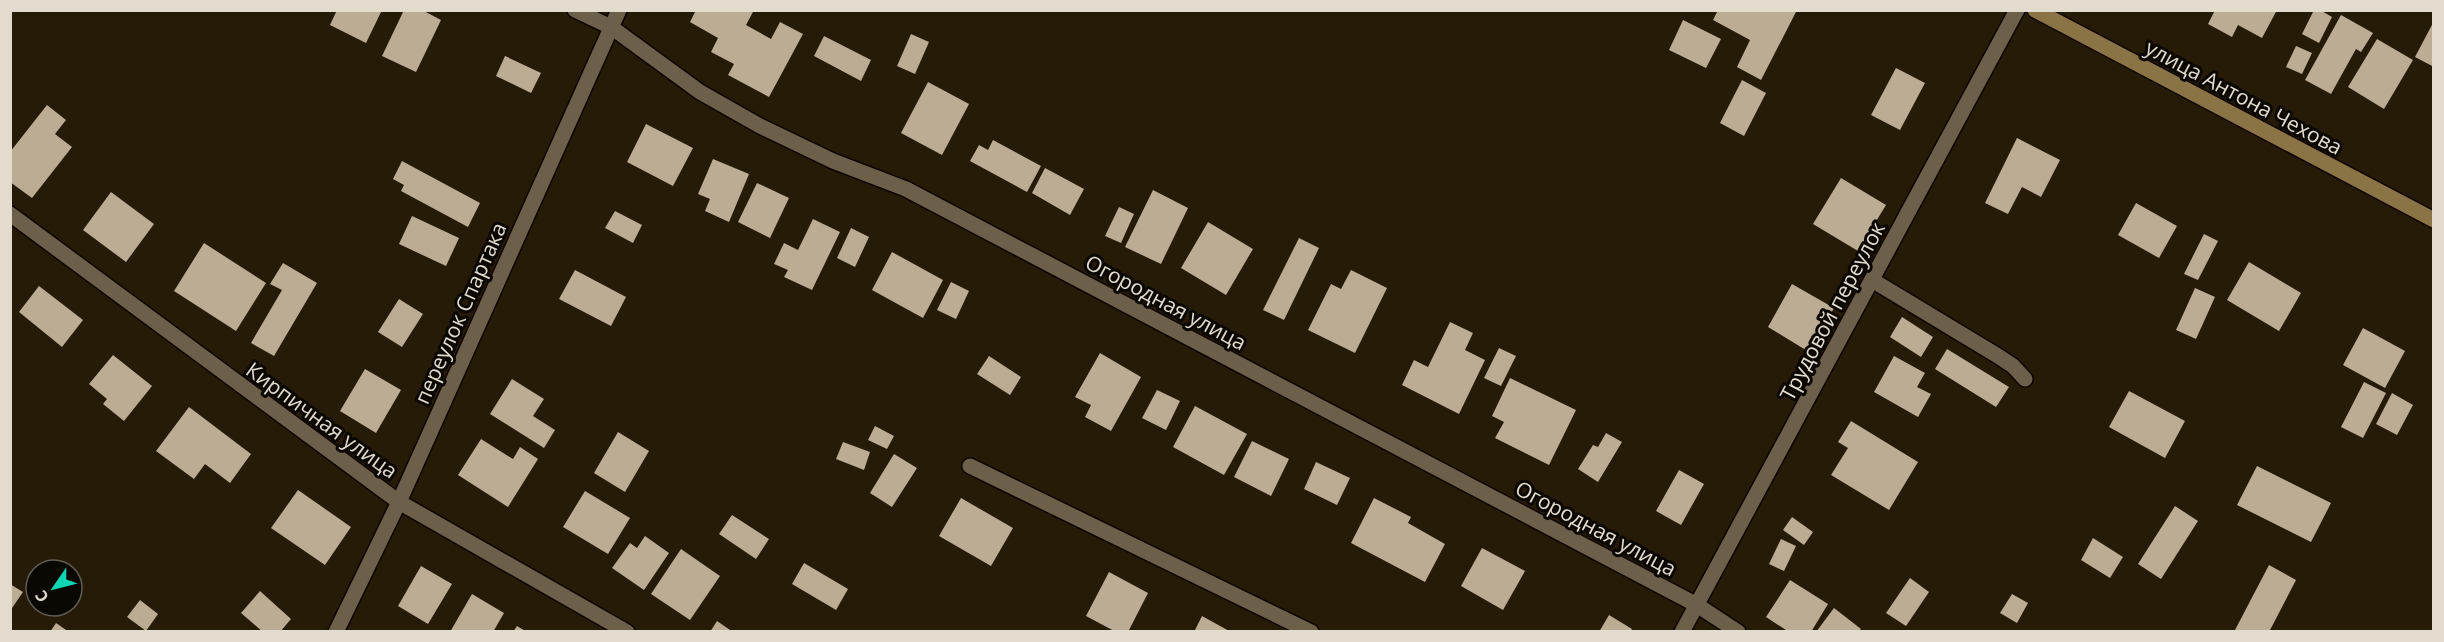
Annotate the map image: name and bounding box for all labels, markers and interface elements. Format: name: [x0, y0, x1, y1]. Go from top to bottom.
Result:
street label: улица Антона Чехова: [2141, 33, 2347, 161]
street label: Трудовой переулок: [1773, 217, 1891, 405]
street label: переулок Спартака: [407, 218, 513, 408]
street label: Огородная улица: [1081, 248, 1251, 356]
street label: Кирпичная улица: [241, 356, 403, 484]
street label: Огородная улица: [1511, 474, 1681, 582]
north arrow: [24, 558, 84, 618]
text: С: [30, 586, 54, 607]

